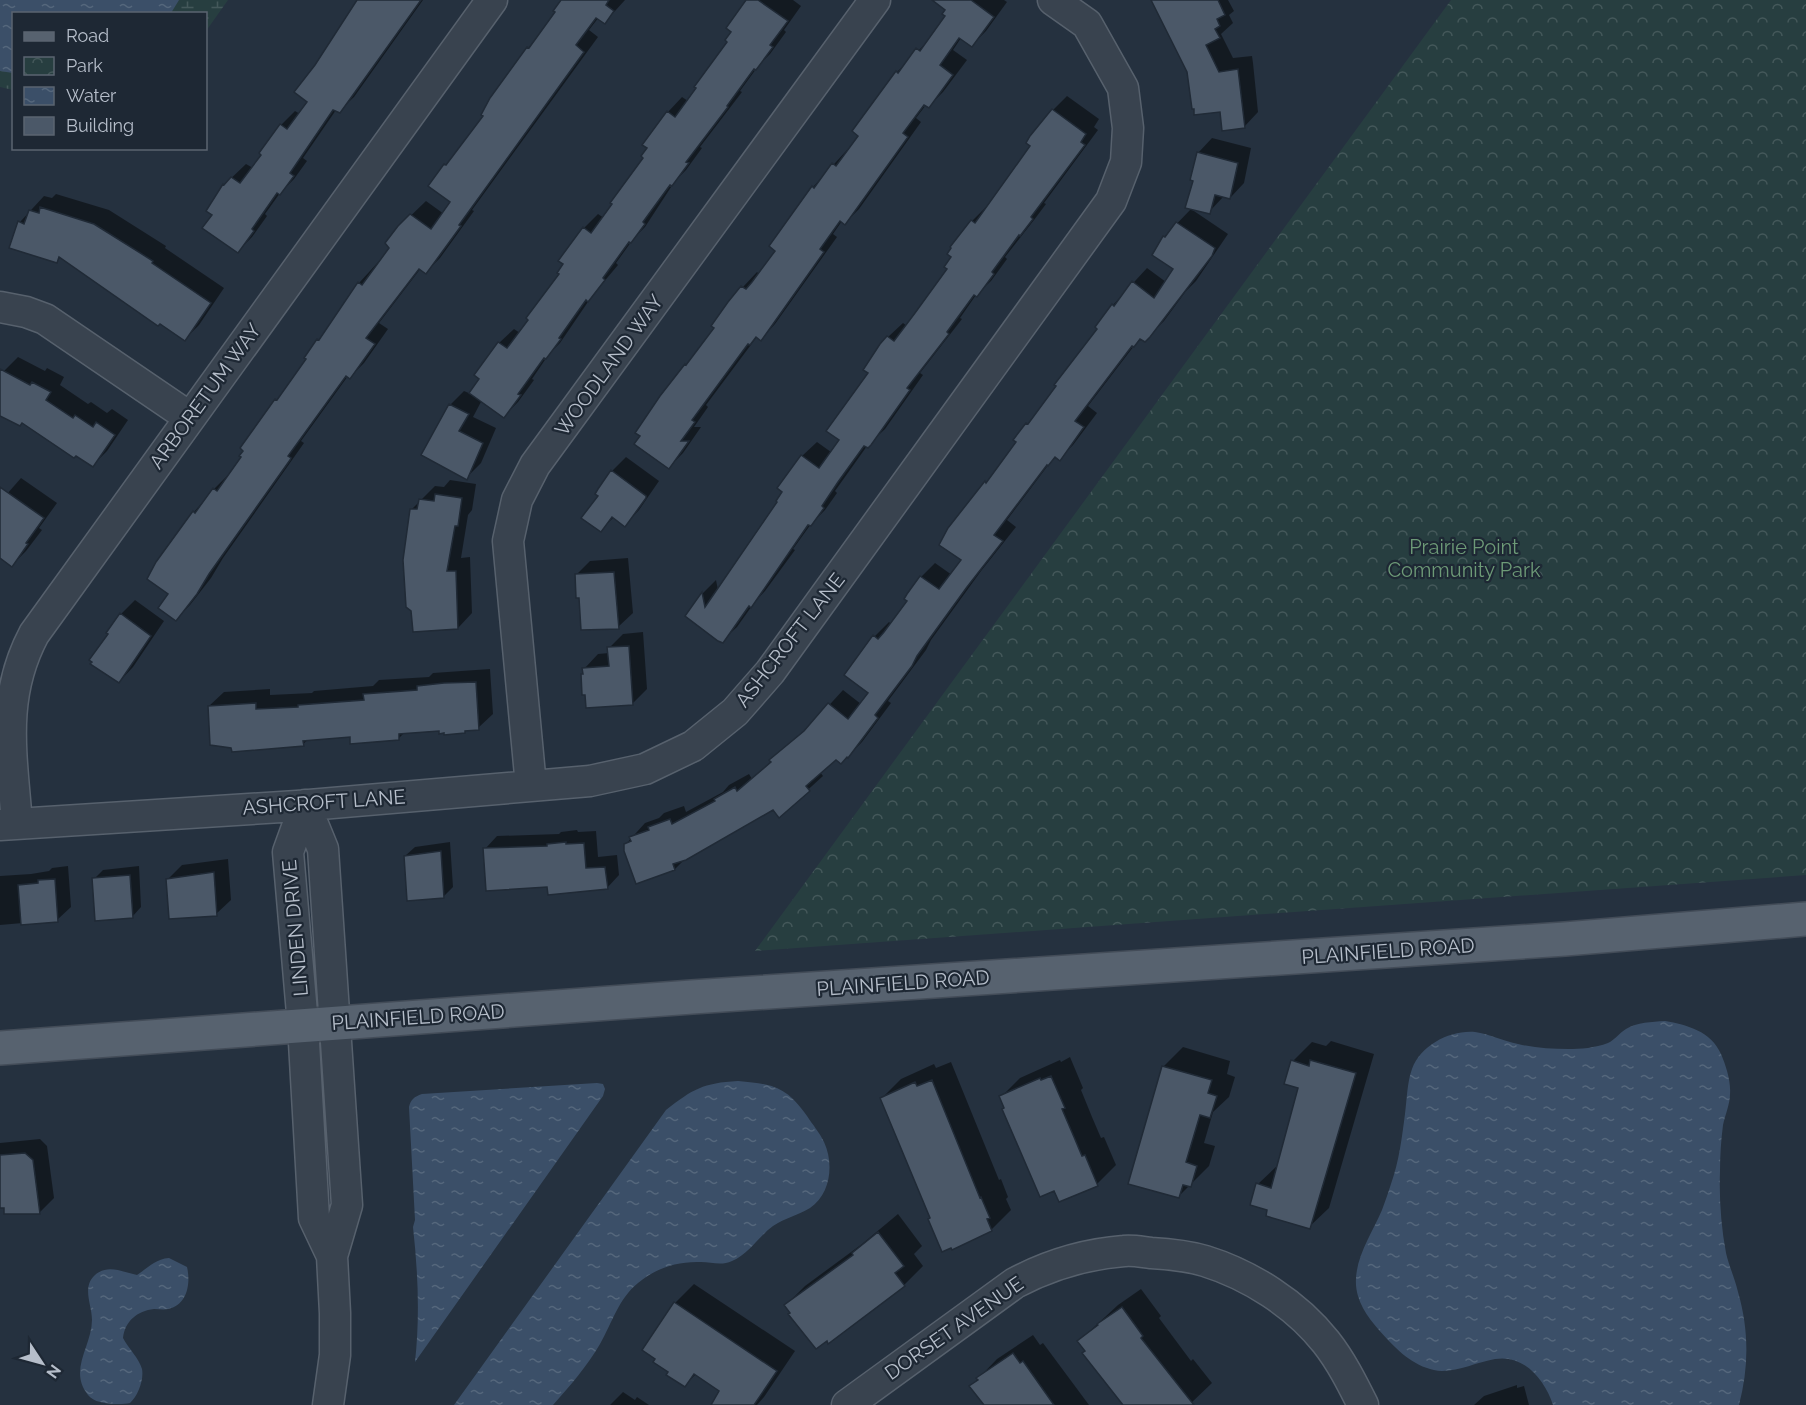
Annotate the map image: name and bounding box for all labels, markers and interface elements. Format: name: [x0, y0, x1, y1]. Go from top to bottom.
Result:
legend: [12, 12, 207, 150]
text: Road: [66, 25, 109, 46]
text: Park: [66, 55, 103, 76]
text: Water: [66, 85, 117, 106]
text: Building: [66, 115, 134, 136]
street label: WOODLAND WAY: [550, 290, 668, 440]
street label: ARBORETUM WAY: [144, 319, 266, 473]
park label: Prairie Point Community Park: [1387, 535, 1541, 582]
street label: ASHCROFT LANE: [730, 568, 850, 712]
street label: ASHCROFT LANE: [242, 784, 406, 820]
street label: LINDEN DRIVE: [277, 859, 313, 997]
street label: PLAINFIELD ROAD: [1301, 933, 1475, 969]
street label: PLAINFIELD ROAD: [816, 965, 990, 1001]
street label: PLAINFIELD ROAD: [331, 999, 505, 1035]
street label: DORSET AVENUE: [880, 1271, 1028, 1385]
north arrow: [12, 1333, 72, 1393]
text: N: [42, 1361, 65, 1382]

